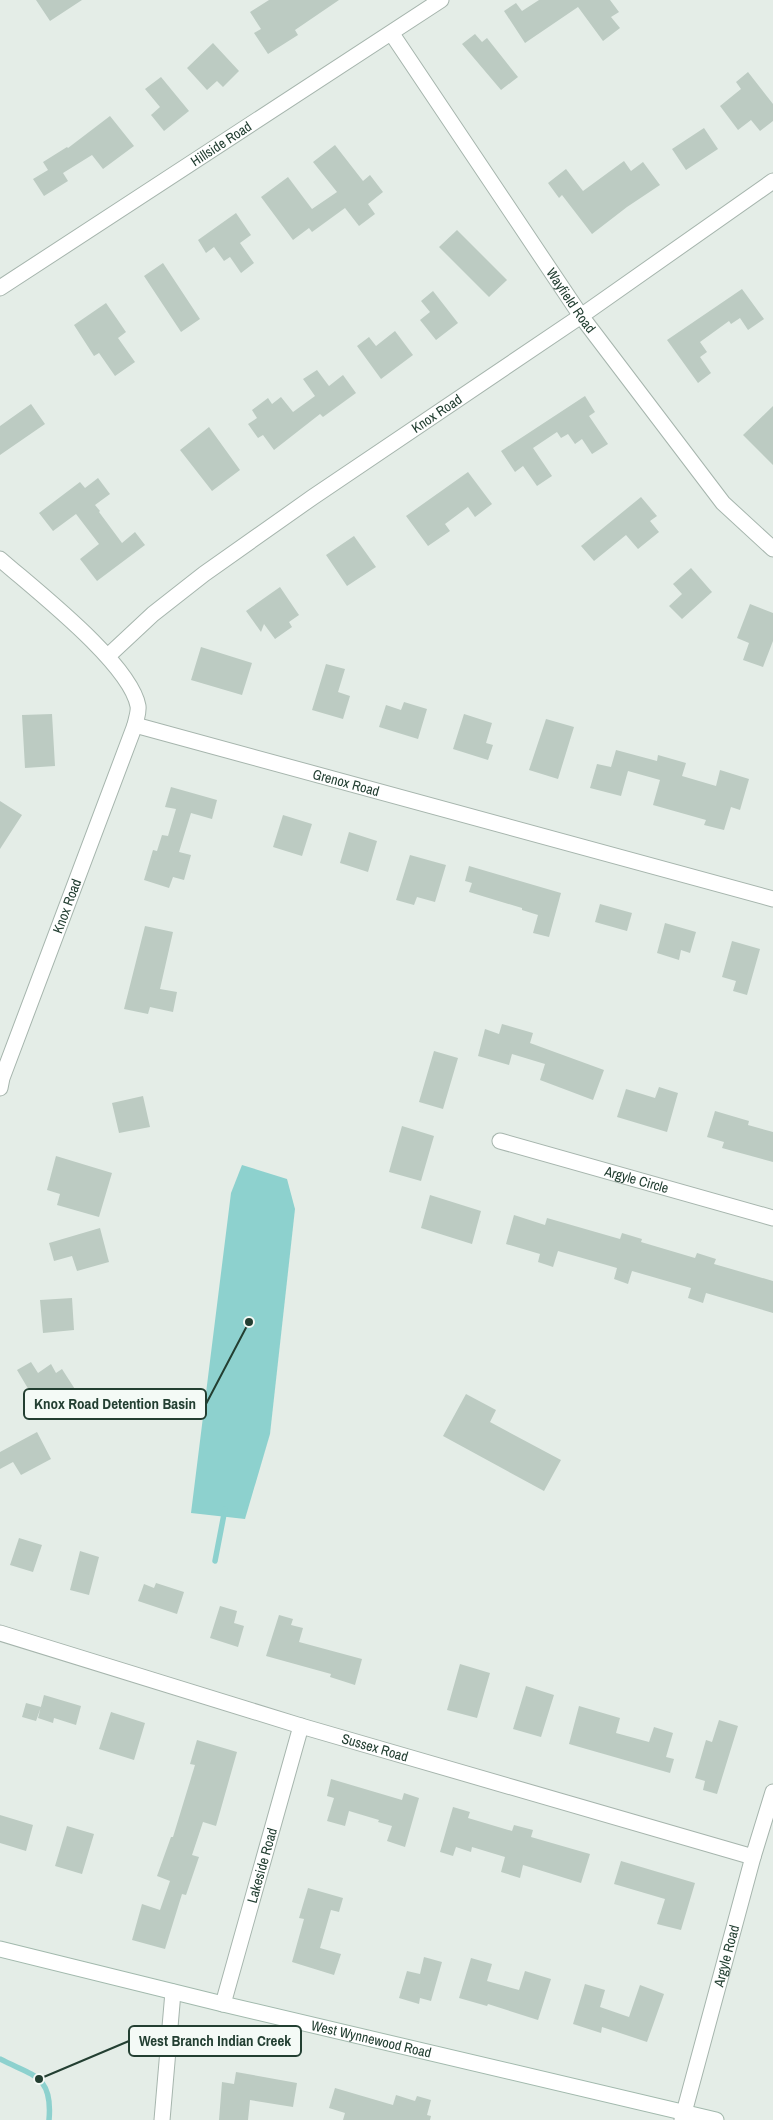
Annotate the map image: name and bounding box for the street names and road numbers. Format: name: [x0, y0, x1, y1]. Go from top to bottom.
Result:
street label: Hillside Road: [187, 117, 255, 170]
street label: Wayfield Road: [542, 265, 600, 337]
street label: Knox Road: [408, 390, 465, 437]
street label: Grenox Road: [311, 765, 381, 800]
street label: Knox Road: [48, 876, 85, 936]
street label: Argyle Circle: [602, 1162, 671, 1197]
street label: Sussex Road: [340, 1729, 410, 1766]
street label: Lakeside Road: [243, 1826, 281, 1905]
street label: Argyle Road: [709, 1923, 743, 1990]
street label: West Wynnewood Road: [309, 2016, 433, 2062]

